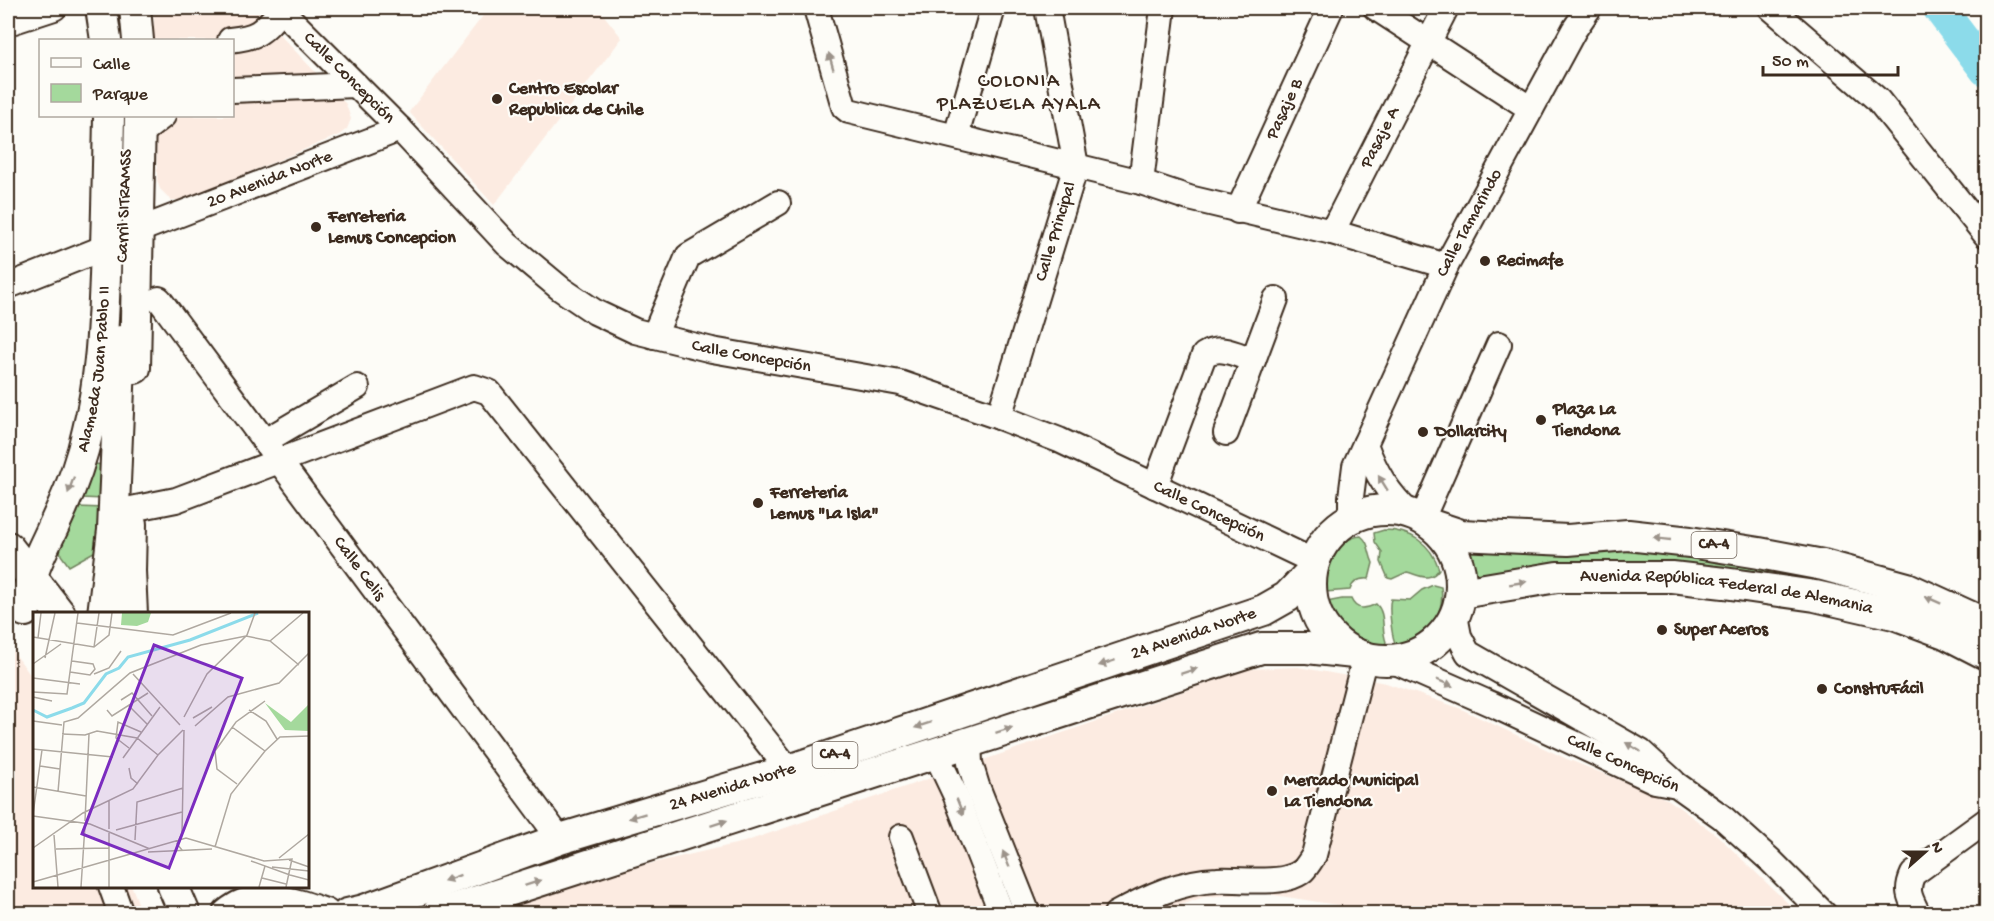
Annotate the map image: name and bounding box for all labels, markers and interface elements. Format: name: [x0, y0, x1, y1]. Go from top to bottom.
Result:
street label: Calle Concepción: [299, 28, 400, 129]
legend: [39, 39, 234, 117]
scale bar: [1763, 39, 1898, 77]
one-way arrow: [826, 52, 835, 70]
text: 50 m: [1772, 52, 1809, 73]
text: Calle: [93, 55, 131, 76]
district label: COLONIA PLAZUELA AYALA: [936, 71, 1101, 117]
street label: Pasaje B: [1261, 75, 1308, 144]
place label: Centro Escolar Republica de Chile: [508, 79, 644, 121]
text: Parque: [92, 85, 149, 106]
marker: Centro Escolar Republica de Chile: [490, 92, 504, 106]
street label: Pasaje A: [1355, 102, 1405, 173]
street label: 20 Avenida Norte: [204, 145, 336, 213]
street label: Carril SITRAMSS: [113, 148, 137, 263]
street label: Calle Tamarindo: [1432, 165, 1507, 280]
street label: Calle Principal: [1031, 179, 1081, 284]
place label: Ferreteria Lemus Concepcion: [327, 207, 456, 249]
marker: Ferreteria Lemus Concepcion: [309, 220, 323, 234]
place label: Recimafe: [1496, 251, 1564, 272]
marker: Recimafe: [1478, 254, 1492, 268]
street label: Alameda Juan Pablo II: [72, 285, 115, 455]
street label: Calle Concepción: [689, 335, 813, 378]
place label: Plaza La Tiendona: [1551, 400, 1621, 442]
marker: Plaza La Tiendona: [1534, 413, 1548, 427]
place label: Dollarcity: [1433, 422, 1507, 443]
marker: Dollarcity: [1416, 425, 1430, 439]
one-way arrow: [1378, 475, 1389, 491]
one-way arrow: [66, 476, 76, 494]
street label: Calle Concepción: [1150, 476, 1269, 547]
place label: Ferreteria Lemus "La Isla": [769, 483, 879, 525]
marker: Ferreteria Lemus "La Isla": [751, 496, 765, 510]
street label: Calle Celis: [329, 532, 391, 606]
road number: CA-4: [1692, 532, 1736, 558]
one-way arrow: [1653, 534, 1672, 544]
street label: Avenida República Federal de Alemania: [1580, 567, 1876, 620]
one-way arrow: [1509, 579, 1528, 588]
one-way arrow: [1924, 595, 1942, 605]
street label: 24 Avenida Norte: [1128, 603, 1260, 665]
inset map: [33, 612, 309, 888]
place label: Super Aceros: [1674, 620, 1769, 641]
marker: Super Aceros: [1655, 623, 1669, 637]
one-way arrow: [1098, 658, 1116, 668]
one-way arrow: [1180, 665, 1198, 675]
one-way arrow: [1436, 679, 1453, 688]
place label: ConstruFácil: [1833, 679, 1924, 700]
marker: ConstruFácil: [1815, 682, 1829, 696]
one-way arrow: [914, 721, 932, 730]
one-way arrow: [995, 725, 1013, 735]
street label: Calle Concepción: [1563, 730, 1683, 798]
road number: CA-4: [812, 742, 858, 768]
one-way arrow: [1625, 742, 1641, 753]
street label: 24 Avenida Norte: [667, 758, 799, 816]
place label: Mercado Municipal La Tiendona: [1284, 771, 1419, 813]
marker: Mercado Municipal La Tiendona: [1265, 784, 1279, 798]
one-way arrow: [956, 798, 965, 816]
one-way arrow: [628, 812, 646, 821]
one-way arrow: [710, 818, 728, 828]
north arrow: [1895, 822, 1955, 882]
text: N: [1925, 840, 1947, 857]
one-way arrow: [1001, 850, 1010, 868]
one-way arrow: [443, 874, 461, 884]
one-way arrow: [524, 878, 542, 887]

